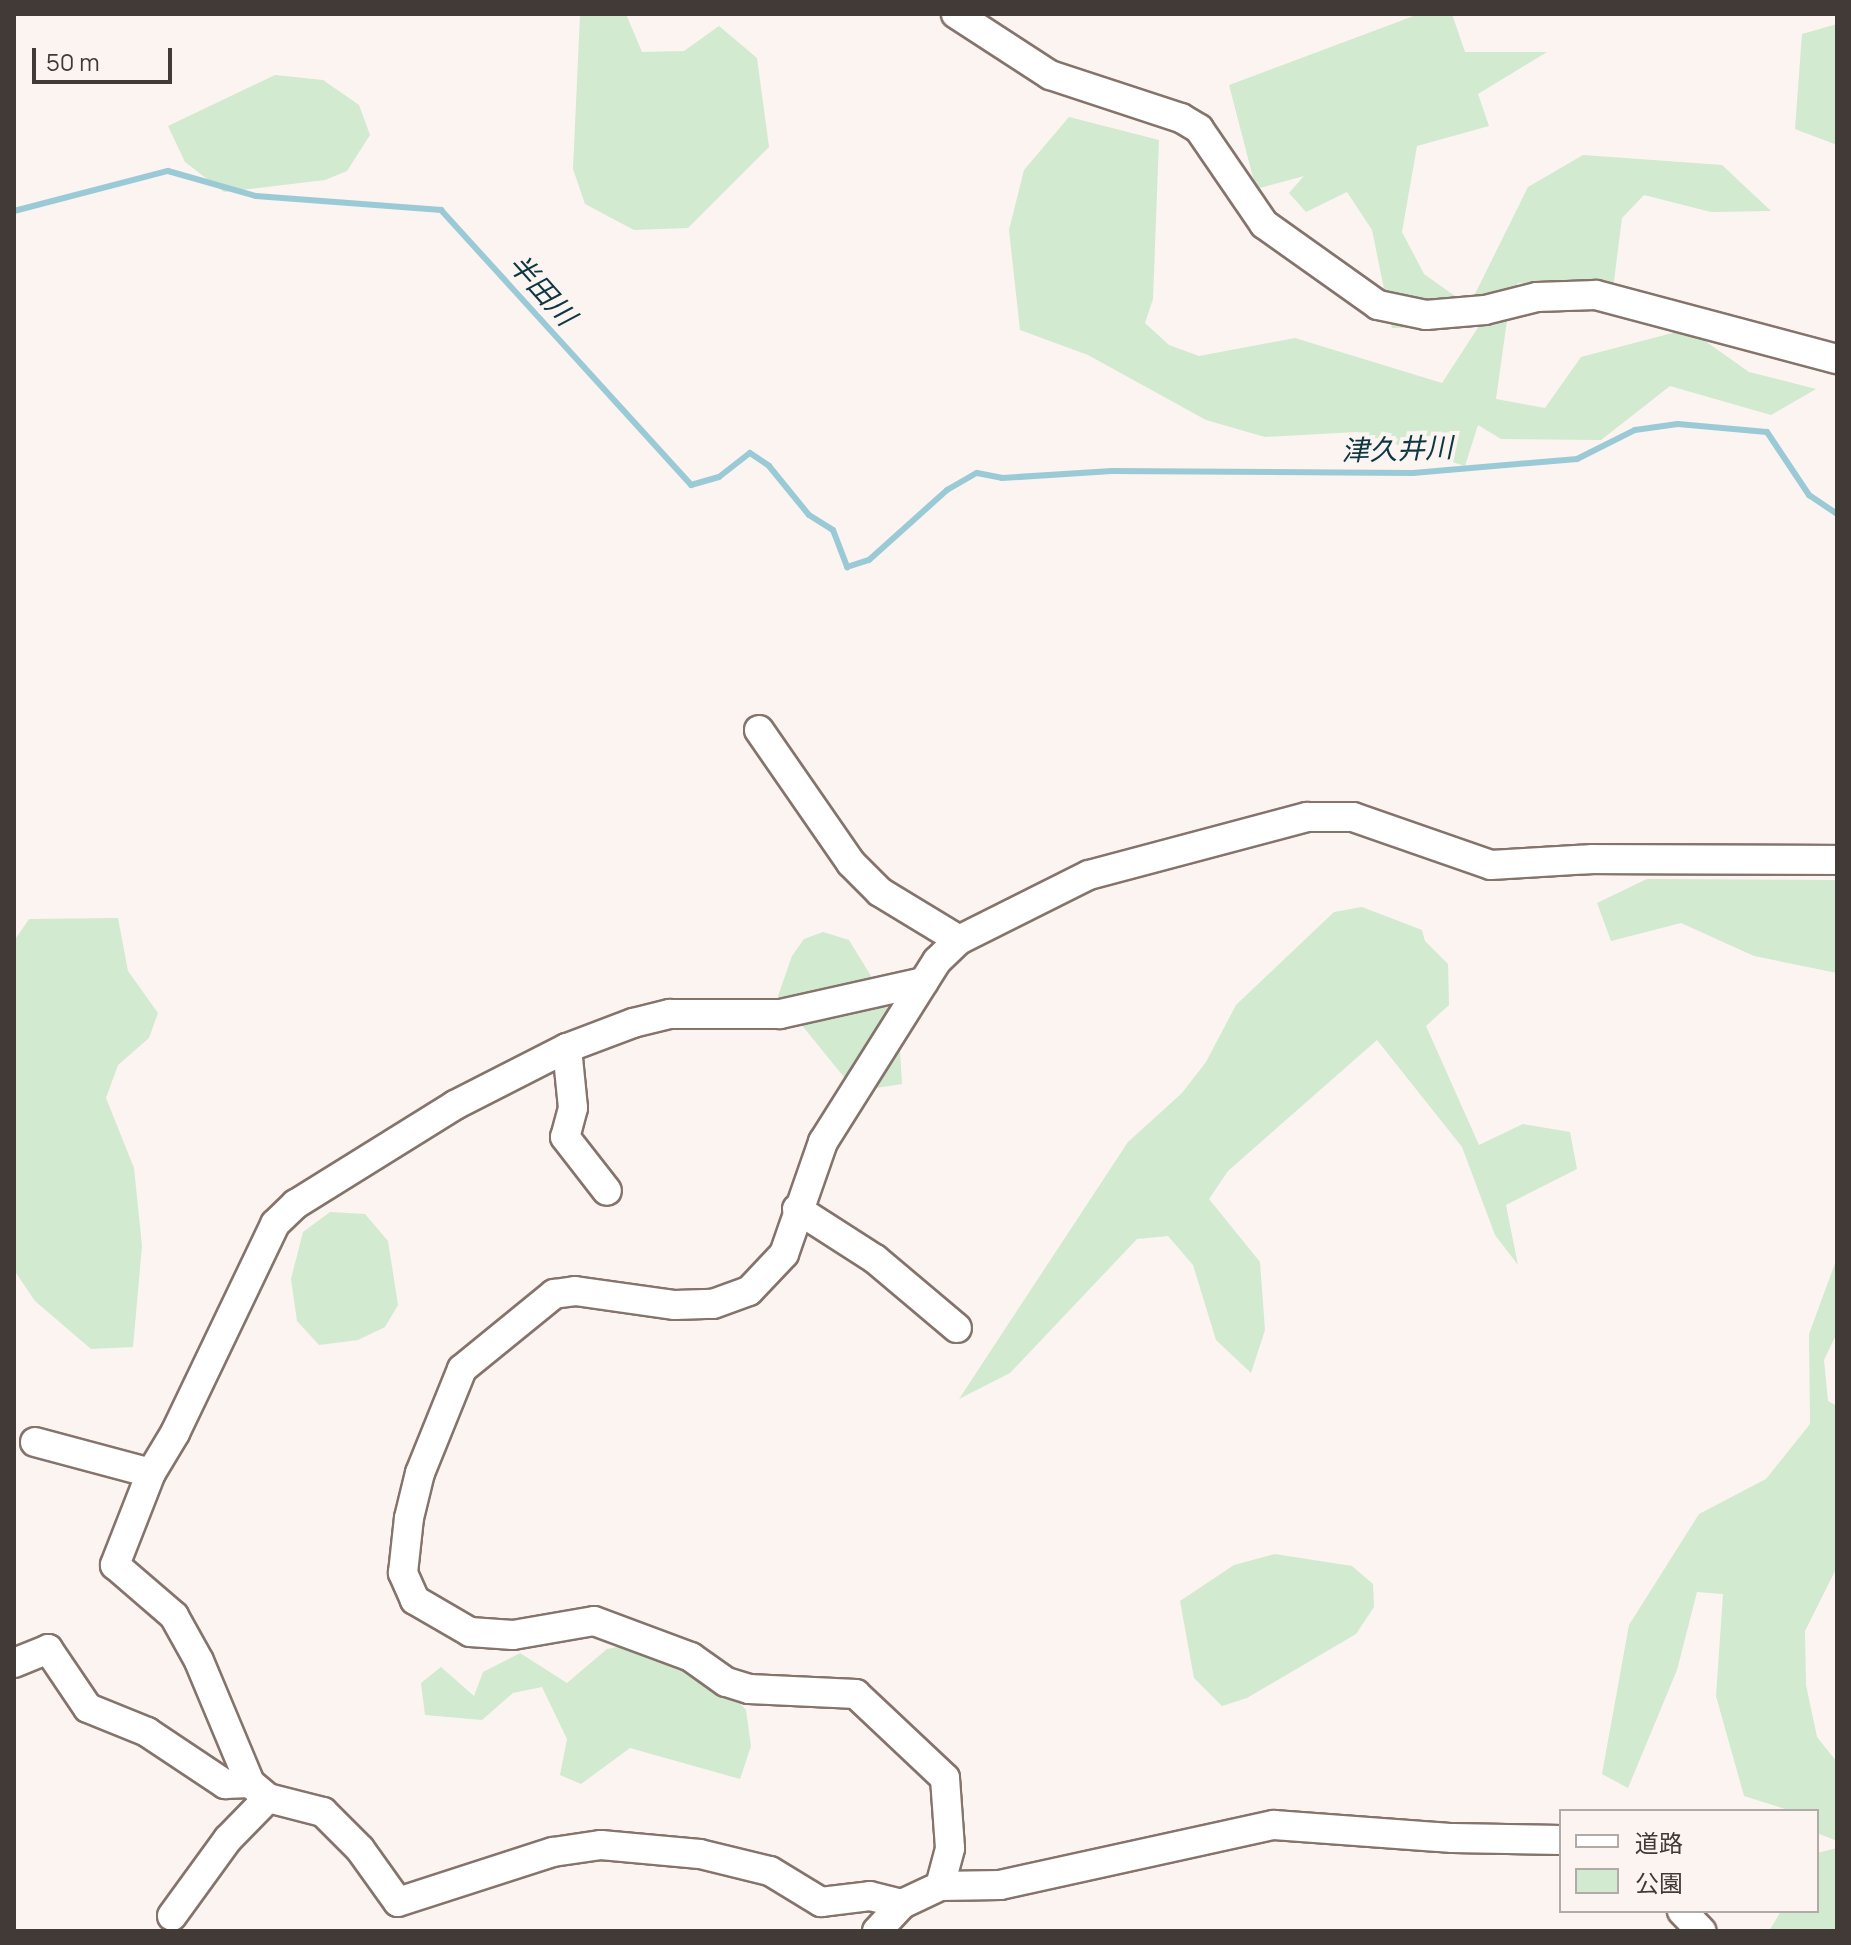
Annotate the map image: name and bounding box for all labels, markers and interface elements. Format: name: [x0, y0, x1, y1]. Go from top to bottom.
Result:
scale bar: [36, 32, 176, 82]
text: 50 m: [46, 45, 100, 78]
water label: 半田川: [502, 247, 584, 331]
water label: 津久井川: [1340, 429, 1454, 467]
legend: [1559, 1809, 1819, 1913]
text: 道路: [1635, 1826, 1683, 1859]
text: 公園: [1635, 1866, 1683, 1899]

